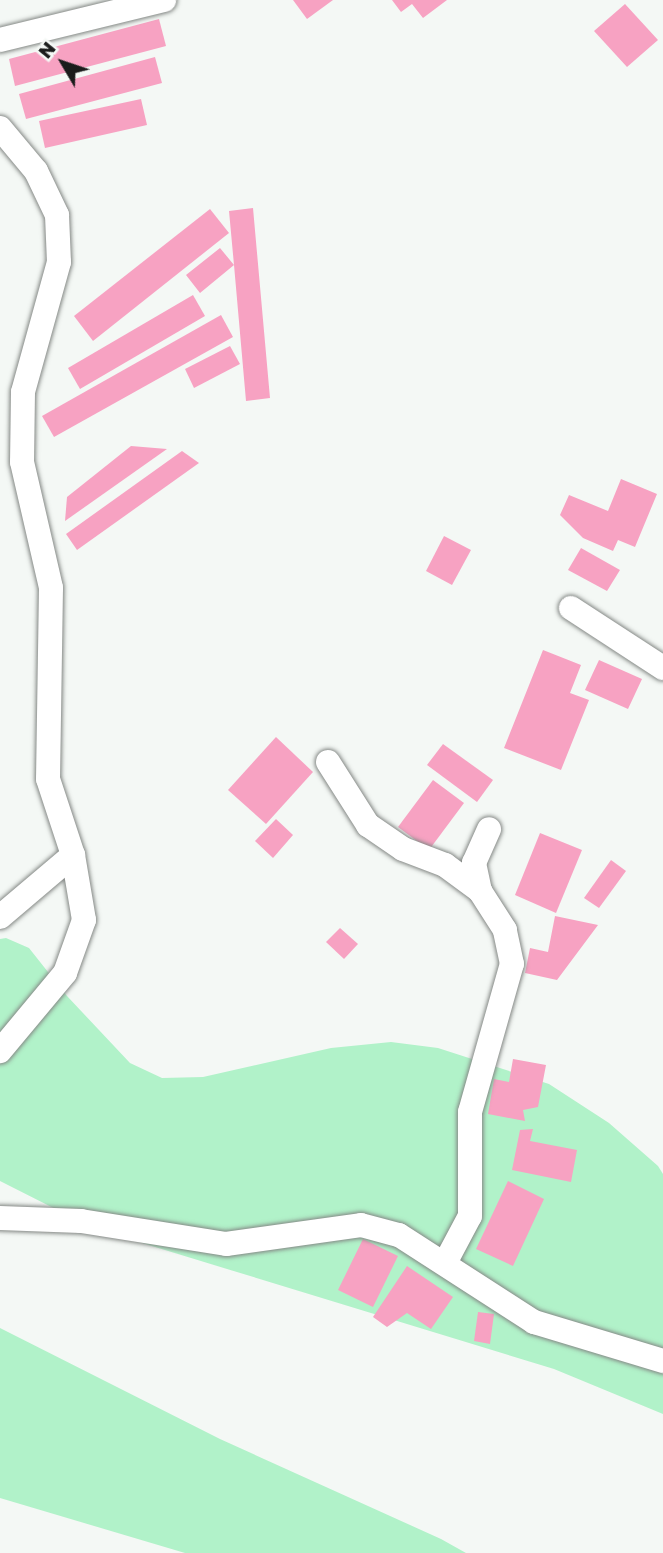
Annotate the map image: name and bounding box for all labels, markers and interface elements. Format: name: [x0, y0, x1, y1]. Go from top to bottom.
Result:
north arrow: [28, 28, 98, 98]
text: N: [33, 37, 60, 62]

